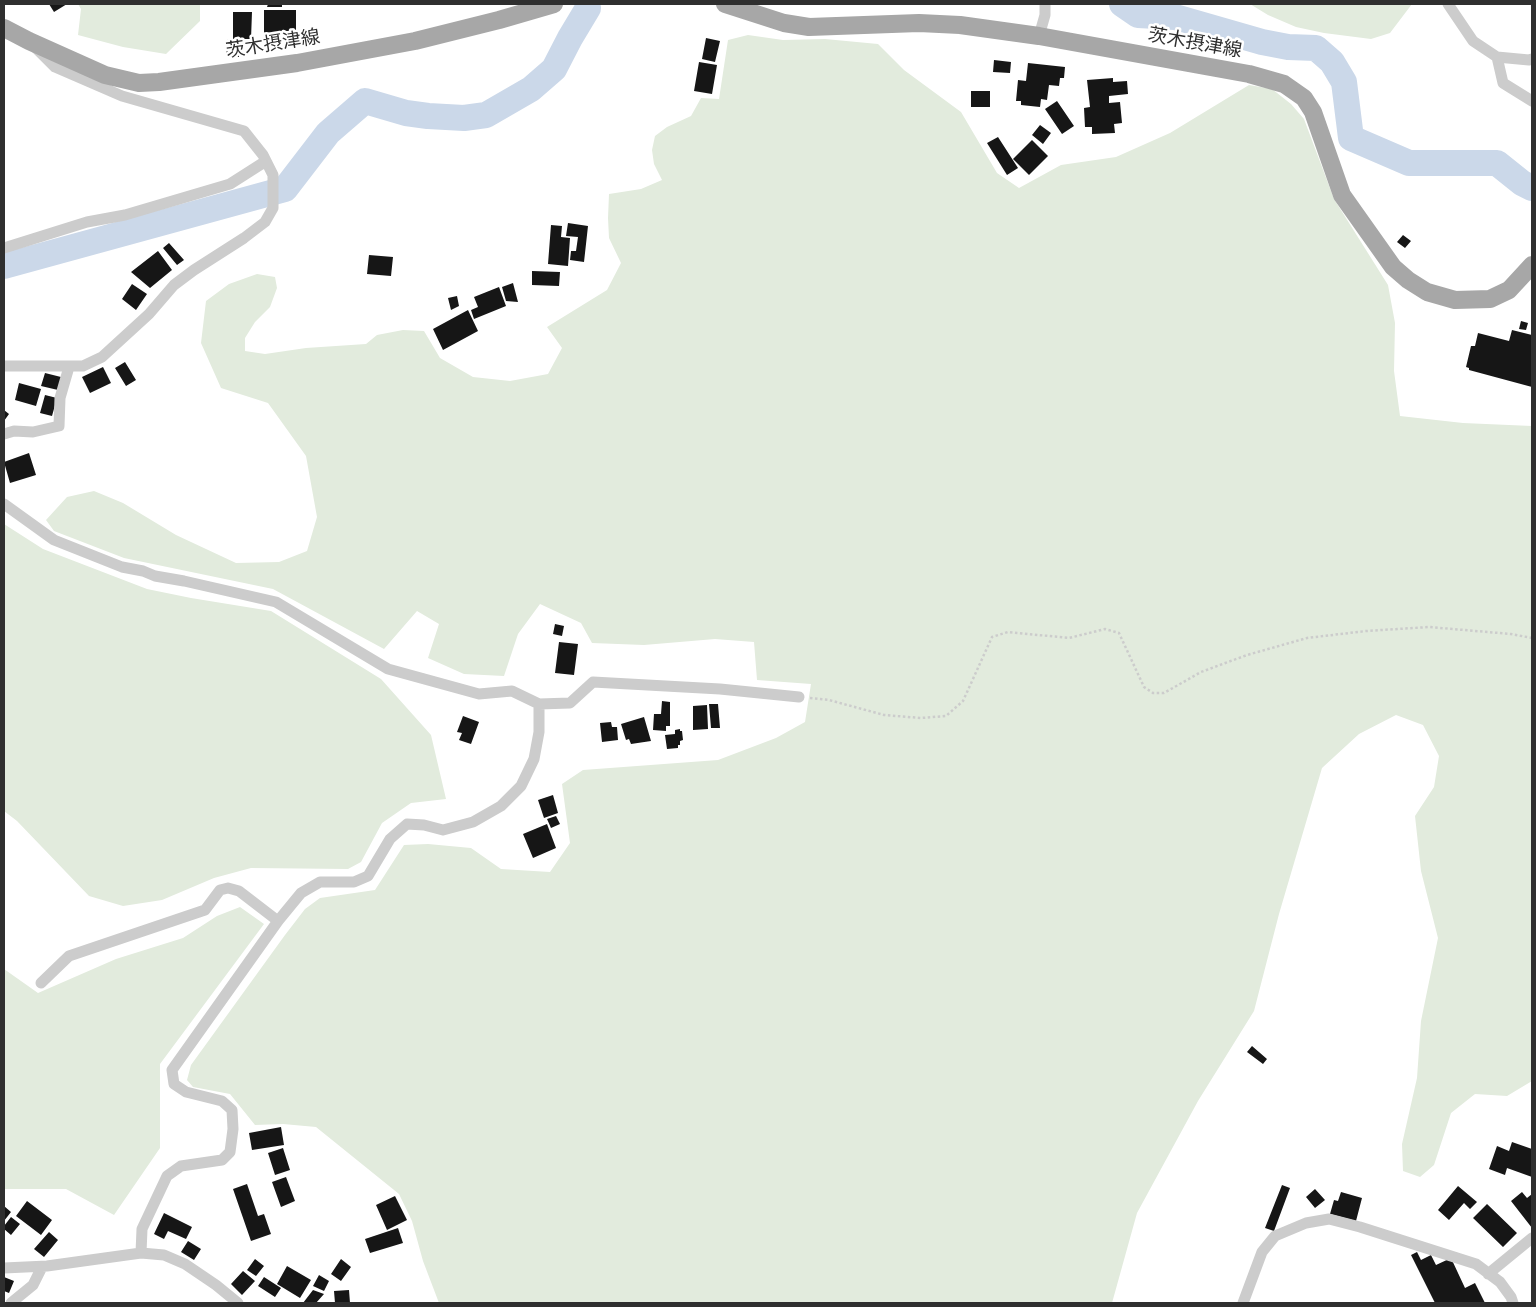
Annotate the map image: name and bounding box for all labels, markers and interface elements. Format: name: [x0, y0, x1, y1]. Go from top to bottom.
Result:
street label: 茨木摂津線: [1146, 24, 1244, 62]
street label: 茨木摂津線: [224, 25, 322, 63]

